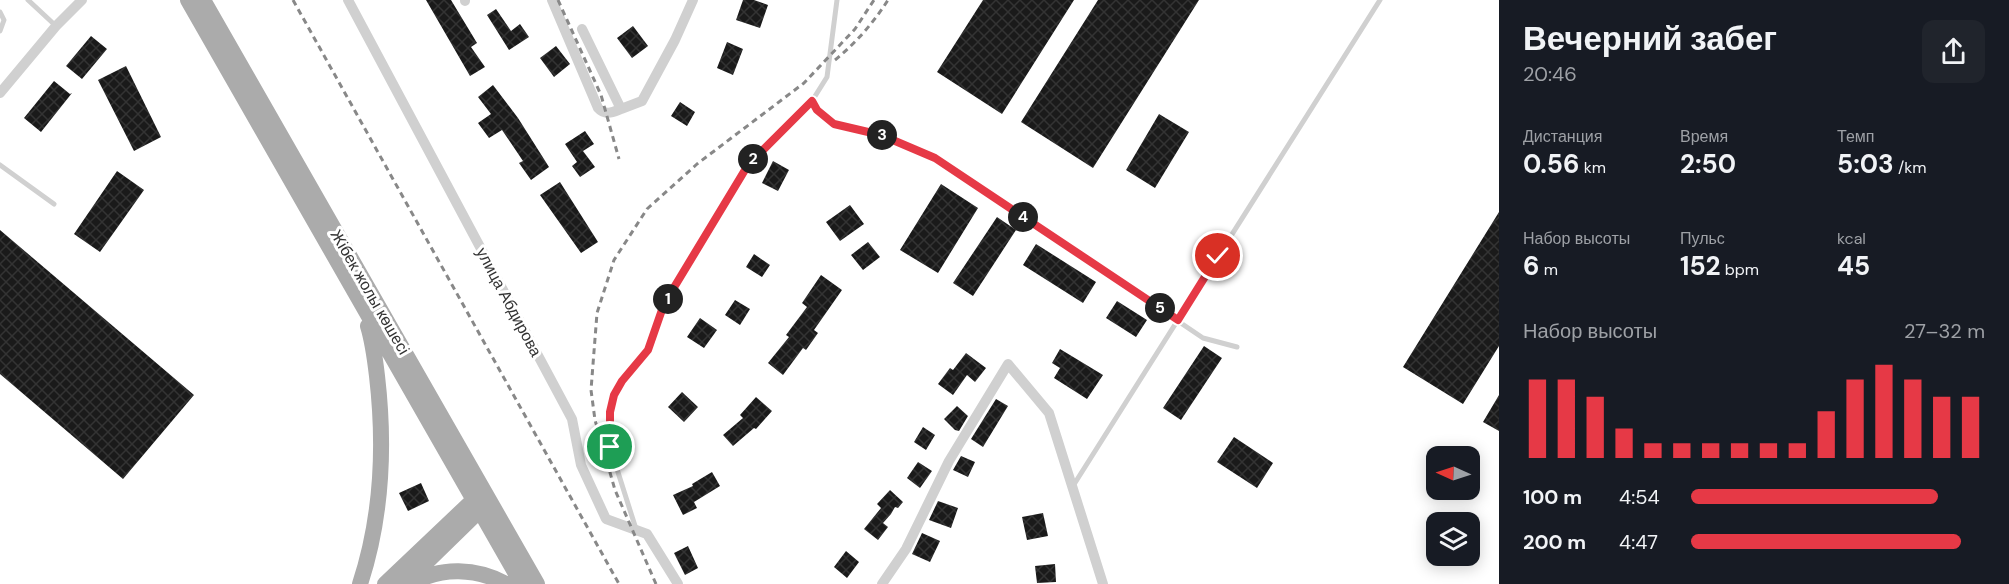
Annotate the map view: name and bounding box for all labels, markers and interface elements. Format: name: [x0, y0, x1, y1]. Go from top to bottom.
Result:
text: Вечерний забег: [1523, 17, 1777, 60]
button: share: [1922, 20, 1985, 83]
text: 20:46: [1523, 61, 1577, 87]
pin: 3: [867, 120, 897, 150]
text: 3: [877, 124, 887, 145]
text: Дистанция: [1523, 126, 1602, 147]
text: Время: [1680, 126, 1728, 147]
text: Темп: [1837, 126, 1874, 147]
pin: 2: [738, 144, 768, 174]
text: 0.56: [1523, 147, 1579, 181]
text: 2:50: [1680, 147, 1736, 181]
text: 5:03: [1837, 147, 1894, 181]
text: 2: [748, 148, 758, 169]
text: km: [1579, 157, 1606, 178]
text: /km: [1894, 157, 1927, 178]
pin: 4: [1008, 202, 1038, 232]
text: 4: [1018, 206, 1028, 227]
street label: Жібек жолы көшесі: [326, 226, 414, 358]
text: Набор высоты: [1523, 228, 1630, 249]
text: Пульс: [1680, 228, 1725, 249]
text: kcal: [1837, 228, 1866, 249]
pin: [1192, 230, 1243, 281]
icon: check: [1201, 239, 1234, 272]
street label: улица Абдирова: [471, 244, 547, 360]
text: 6: [1523, 249, 1539, 283]
text: 152: [1680, 249, 1720, 283]
text: 45: [1837, 249, 1870, 283]
text: m: [1539, 259, 1558, 280]
text: bpm: [1720, 259, 1759, 280]
pin: 1: [653, 284, 683, 314]
text: 1: [665, 288, 671, 309]
pin: 5: [1145, 293, 1175, 323]
text: 5: [1155, 297, 1165, 318]
text: Набор высоты: [1523, 318, 1657, 344]
text: 27–32 m: [1904, 318, 1985, 344]
pin: [584, 421, 635, 472]
icon: arrive: [593, 430, 626, 463]
north arrow: [1426, 446, 1480, 500]
map controls: [1426, 446, 1480, 566]
text: 100 m: [1523, 484, 1582, 510]
text: 4:54: [1619, 484, 1660, 510]
button: layers: [1426, 512, 1480, 566]
text: 200 m: [1523, 529, 1586, 555]
text: 4:47: [1619, 529, 1658, 555]

